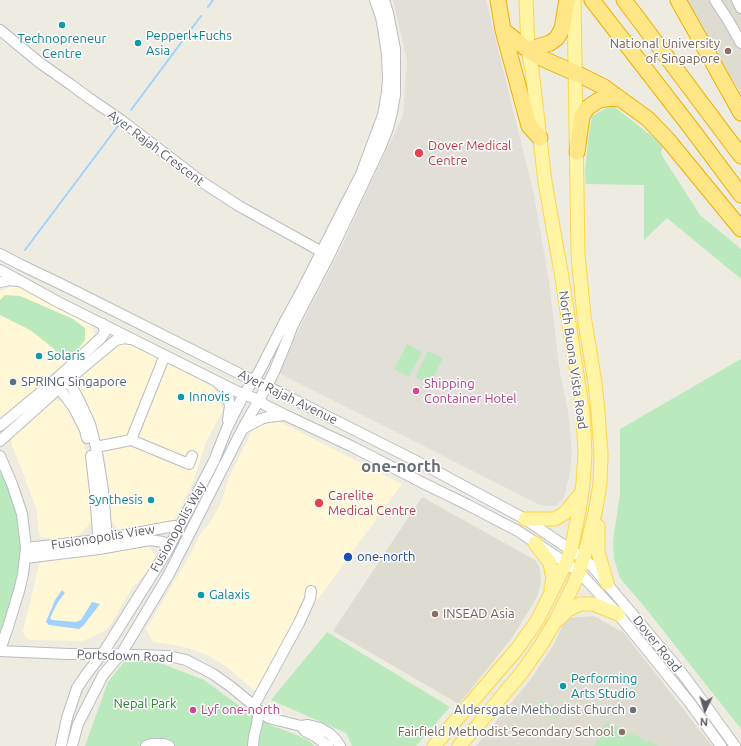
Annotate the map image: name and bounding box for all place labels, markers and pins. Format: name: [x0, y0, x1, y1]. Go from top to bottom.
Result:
marker: Technopreneur Centre: [57, 20, 67, 30]
place label: Pepperl+Fuchs Asia: [146, 28, 232, 59]
place label: Technopreneur Centre: [18, 31, 106, 62]
place label: National University of Singapore: [610, 36, 720, 67]
marker: Pepperl+Fuchs Asia: [133, 38, 143, 48]
marker: National University of Singapore: [723, 46, 733, 56]
place label: Dover Medical Centre: [428, 138, 511, 169]
marker: Dover Medical Centre: [413, 147, 425, 159]
place label: Solaris: [47, 348, 85, 364]
marker: Solaris: [34, 351, 44, 361]
place label: SPRING Singapore: [21, 374, 127, 390]
place label: Shipping Container Hotel: [424, 376, 517, 407]
marker: SPRING Singapore: [8, 377, 18, 387]
marker: Shipping Container Hotel: [411, 386, 421, 396]
place label: Innovis: [189, 389, 230, 405]
marker: Innovis: [176, 392, 186, 402]
place label: Carelite Medical Centre: [328, 488, 416, 519]
place label: Synthesis: [89, 492, 143, 508]
marker: Synthesis: [146, 495, 156, 505]
marker: Carelite Medical Centre: [313, 497, 325, 509]
place label: one-north: [357, 549, 415, 565]
marker: one-north: [342, 551, 354, 563]
place label: Galaxis: [209, 587, 250, 603]
marker: Galaxis: [196, 590, 206, 600]
place label: INSEAD Asia: [443, 606, 515, 622]
marker: INSEAD Asia: [430, 609, 440, 619]
place label: Performing Arts Studio: [571, 671, 637, 702]
marker: Performing Arts Studio: [558, 681, 568, 691]
place label: Lyf one-north: [201, 702, 280, 718]
place label: Aldersgate Methodist Church: [454, 702, 625, 718]
marker: Lyf one-north: [188, 705, 198, 715]
marker: Aldersgate Methodist Church: [628, 705, 638, 715]
place label: Fairfield Methodist Secondary School: [398, 724, 614, 740]
marker: Fairfield Methodist Secondary School: [617, 727, 627, 737]

